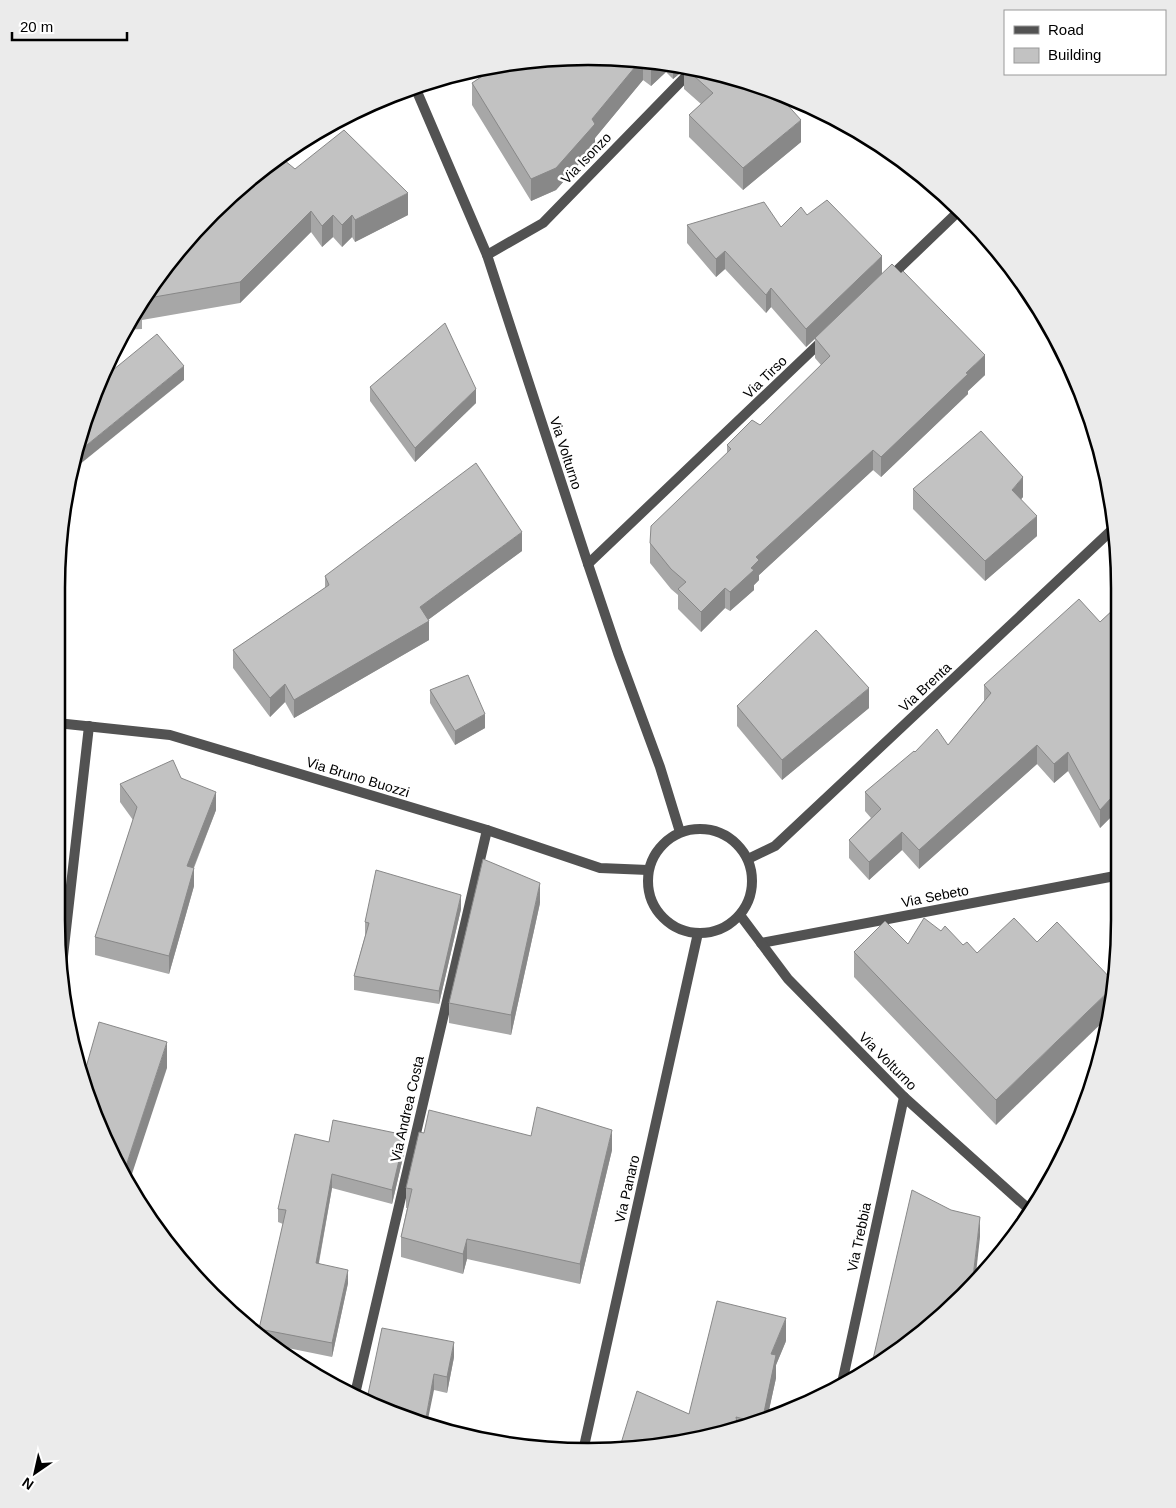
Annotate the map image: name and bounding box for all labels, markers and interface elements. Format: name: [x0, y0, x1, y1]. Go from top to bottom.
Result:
scale bar: [12, 10, 128, 42]
legend: [1004, 10, 1166, 75]
text: 20 m: [20, 18, 53, 35]
text: Road: [1048, 21, 1084, 38]
text: Building: [1048, 46, 1101, 63]
street label: Via Isonzo: [558, 129, 615, 187]
street label: Via Tirso: [740, 352, 790, 402]
street label: Via Volturno: [547, 415, 585, 491]
street label: Via Brenta: [896, 659, 954, 715]
street label: Via Bruno Buozzi: [304, 754, 412, 800]
street label: Via Sebeto: [900, 882, 970, 910]
street label: Via Volturno: [856, 1029, 920, 1093]
street label: Via Andrea Costa: [387, 1054, 427, 1164]
street label: Via Panaro: [611, 1153, 643, 1224]
street label: Via Trebbia: [844, 1201, 874, 1273]
north arrow: [10, 1448, 60, 1498]
text: N: [19, 1474, 36, 1493]

